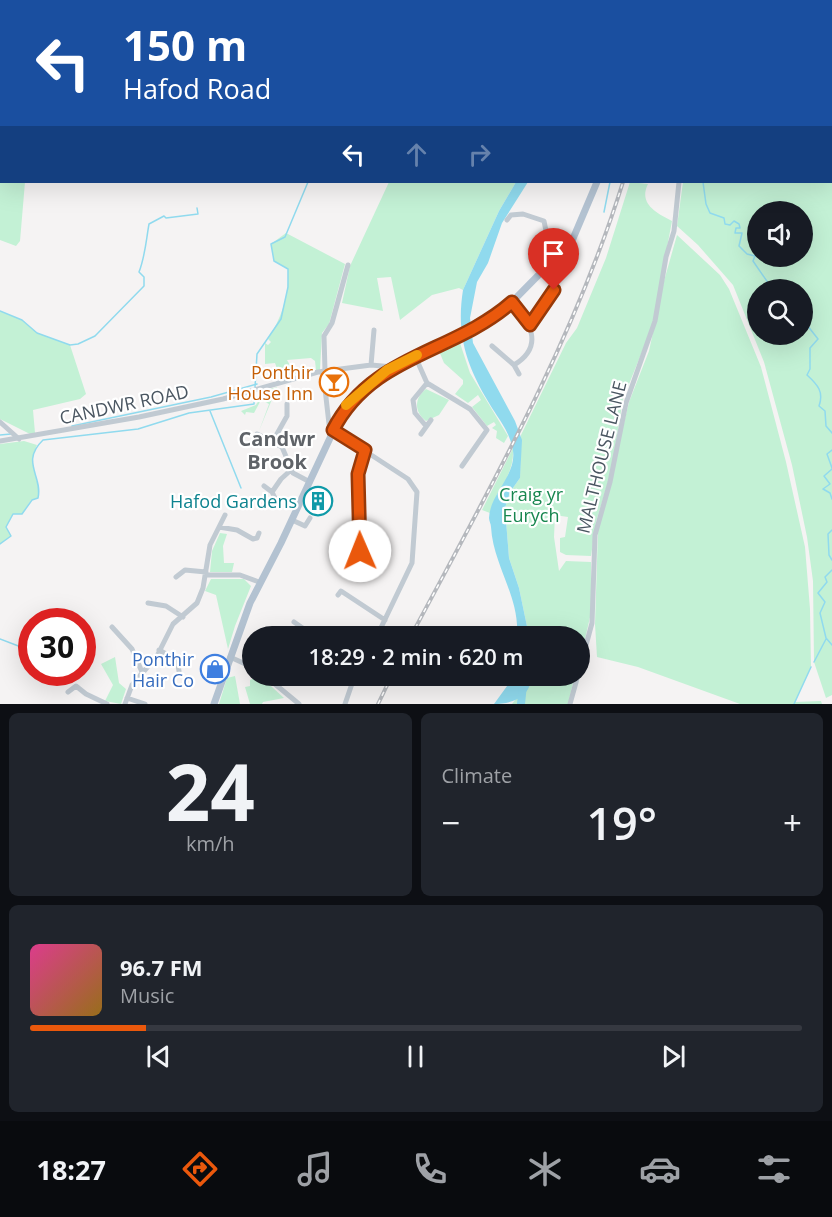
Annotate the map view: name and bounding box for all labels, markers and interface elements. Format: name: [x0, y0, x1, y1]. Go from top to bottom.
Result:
text: 150 m: [123, 16, 247, 73]
icon: left: [24, 24, 102, 102]
text: Hafod Road: [123, 70, 271, 107]
icon: left: [337, 138, 370, 171]
icon: ahead: [400, 138, 433, 171]
icon: right: [463, 138, 496, 171]
map controls: [747, 201, 813, 345]
button: sound: [747, 201, 813, 267]
pin: [528, 228, 579, 290]
icon: arrive: [537, 237, 570, 270]
button: search: [747, 279, 813, 345]
place label: Ponthir House Inn: [227, 360, 314, 405]
bar icon: Ponthir House Inn: [318, 366, 350, 398]
street label: MALTHOUSE LANE: [570, 378, 632, 536]
street label: CANDWR ROAD: [57, 379, 191, 429]
district label: Candwr Brook: [239, 425, 315, 475]
park label: Craig yr Eurych: [499, 482, 564, 527]
building icon: Hafod Gardens: [302, 485, 334, 517]
place label: Hafod Gardens: [170, 489, 297, 513]
position arrow: [328, 519, 392, 583]
speed limit sign: 30: [18, 608, 96, 686]
text: 18:29 · 2 min · 620 m: [308, 641, 524, 671]
place label: Ponthir Hair Co: [132, 647, 195, 692]
shop icon: Ponthir Hair Co: [199, 653, 231, 685]
text: 24: [166, 738, 255, 844]
text: Climate: [442, 762, 512, 789]
text: 19°: [586, 792, 657, 853]
text: −: [442, 800, 460, 845]
text: +: [783, 800, 802, 845]
text: km/h: [186, 830, 235, 857]
text: 96.7 FM: [120, 952, 203, 982]
text: Music: [120, 982, 174, 1009]
icon: previous: [142, 1040, 175, 1073]
icon: pause: [399, 1040, 432, 1073]
icon: next: [657, 1040, 690, 1073]
icon: directions: [179, 1148, 221, 1190]
icon: music: [294, 1148, 336, 1190]
icon: phone: [409, 1148, 451, 1190]
icon: climate: [524, 1148, 566, 1190]
icon: car: [639, 1148, 681, 1190]
icon: filters: [753, 1148, 795, 1190]
text: 18:27: [36, 1151, 106, 1188]

